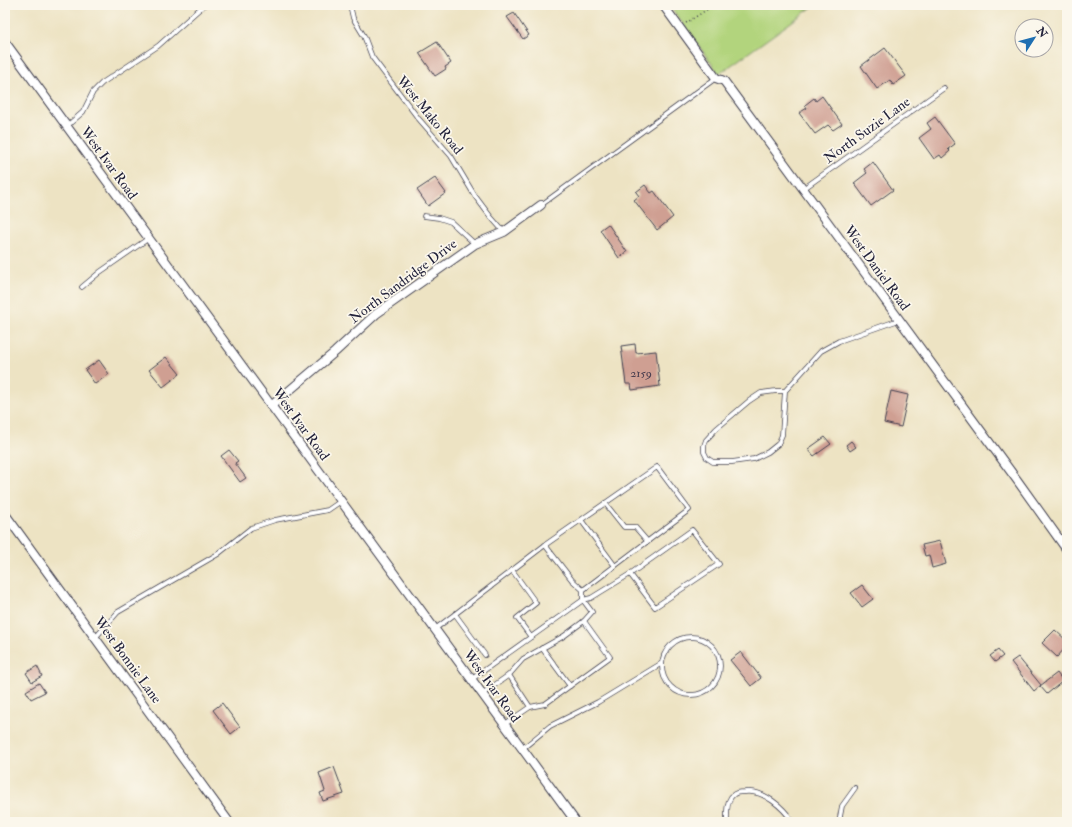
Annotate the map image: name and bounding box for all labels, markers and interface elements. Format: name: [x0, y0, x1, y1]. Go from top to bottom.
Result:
north arrow: [1014, 18, 1054, 58]
text: N: [1033, 24, 1051, 41]
street label: West Mako Road: [393, 72, 467, 158]
street label: North Suzie Lane: [821, 93, 913, 167]
street label: West Ivar Road: [76, 123, 141, 203]
street label: West Daniel Road: [840, 221, 914, 314]
street label: North Sandridge Drive: [346, 235, 460, 327]
house number: 2159: [630, 366, 652, 381]
street label: West Ivar Road: [268, 384, 333, 464]
street label: West Bonnie Lane: [90, 613, 165, 707]
street label: West Ivar Road: [459, 646, 524, 726]

